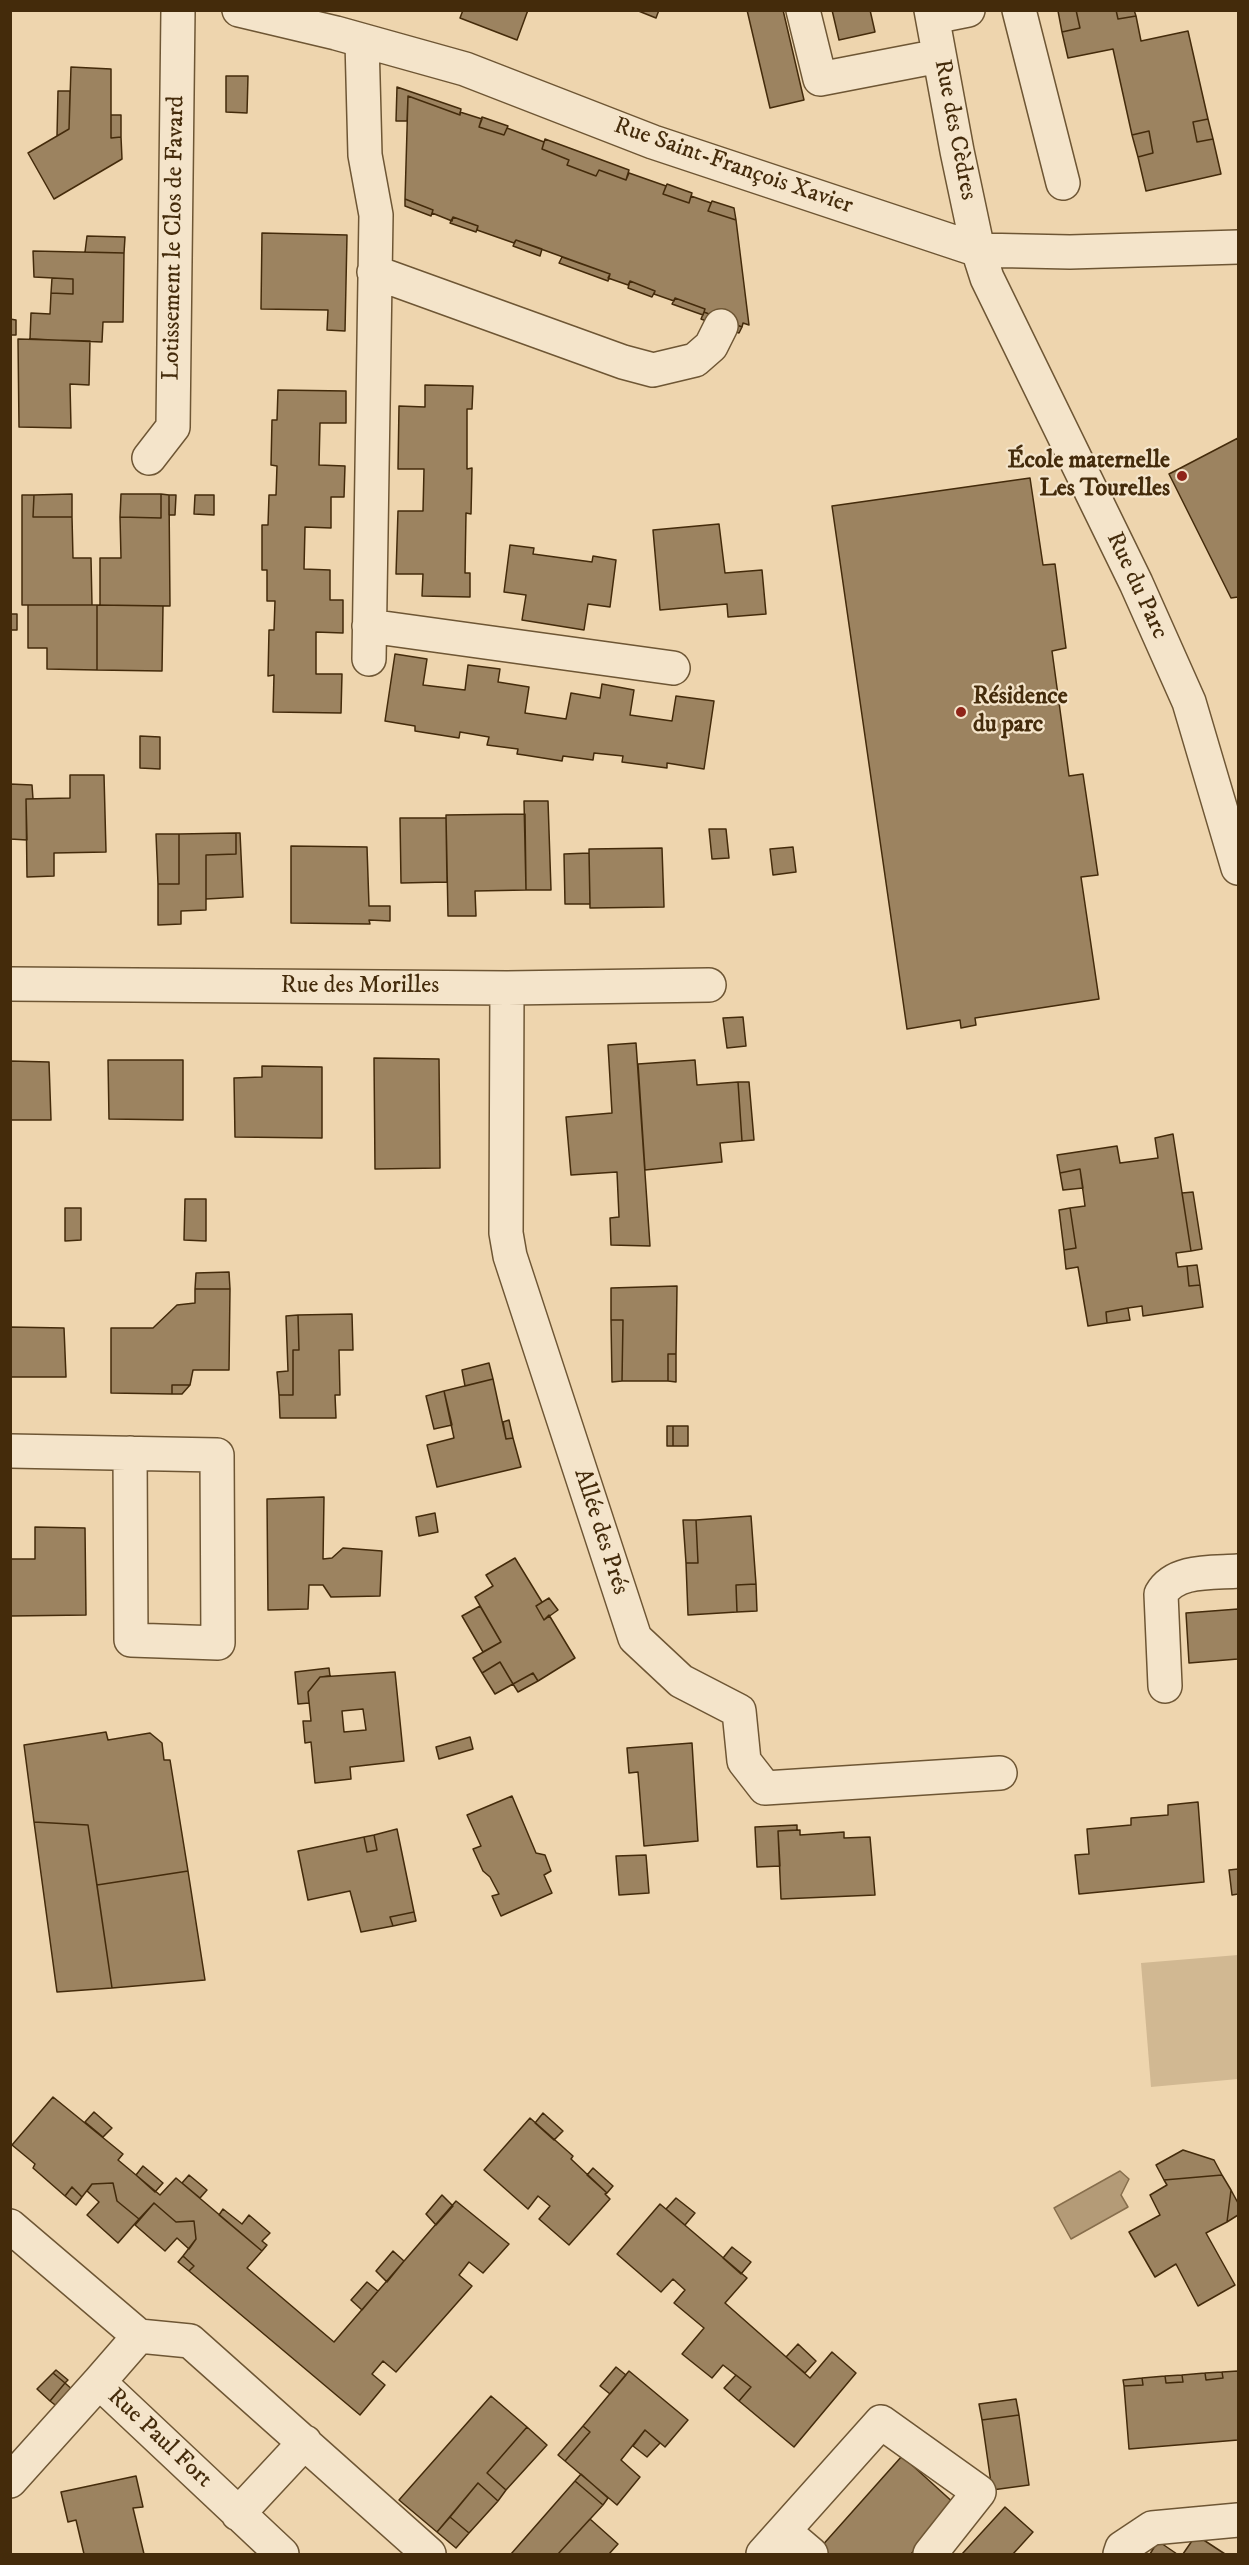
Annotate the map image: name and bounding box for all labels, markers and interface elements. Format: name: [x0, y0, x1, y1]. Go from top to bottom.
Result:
street label: Rue des Cèdres: [926, 57, 982, 203]
street label: Lotissement le Clos de Favard: [158, 95, 192, 381]
street label: Rue Saint-François Xavier: [610, 113, 856, 221]
place label: École maternelle Les Tourelles: [1007, 448, 1170, 504]
marker: École maternelle Les Tourelles: [1175, 469, 1189, 483]
street label: Rue du Parc: [1099, 528, 1173, 644]
place label: Résidence du parc: [973, 684, 1068, 740]
marker: Résidence du parc: [954, 705, 968, 719]
street label: Rue des Morilles: [281, 973, 439, 1001]
street label: Allée des Prés: [566, 1465, 634, 1599]
street label: Rue Paul Fort: [101, 2383, 217, 2495]

